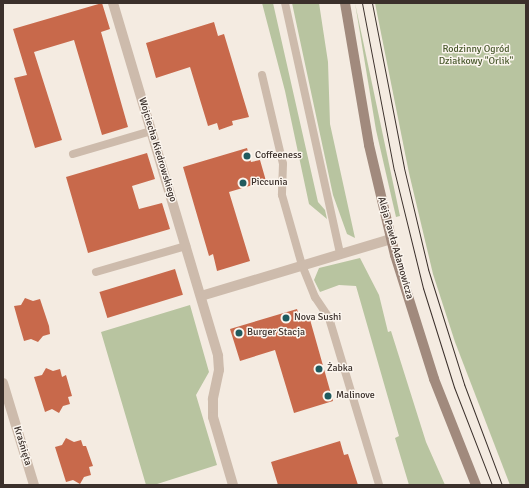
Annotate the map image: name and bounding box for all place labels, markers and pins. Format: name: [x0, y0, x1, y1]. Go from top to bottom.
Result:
place label: Coffeeness: [255, 150, 302, 162]
marker: Coffeeness: [242, 151, 252, 161]
place label: Piccunia: [251, 177, 287, 189]
marker: Piccunia: [238, 178, 248, 188]
place label: Nova Sushi: [294, 312, 341, 324]
marker: Nova Sushi: [281, 313, 291, 323]
place label: Burger Stacja: [247, 327, 305, 339]
marker: Burger Stacja: [234, 328, 244, 338]
place label: Żabka: [327, 363, 353, 375]
marker: Żabka: [314, 364, 324, 374]
place label: Malinove: [336, 390, 375, 402]
marker: Malinove: [323, 391, 333, 401]

